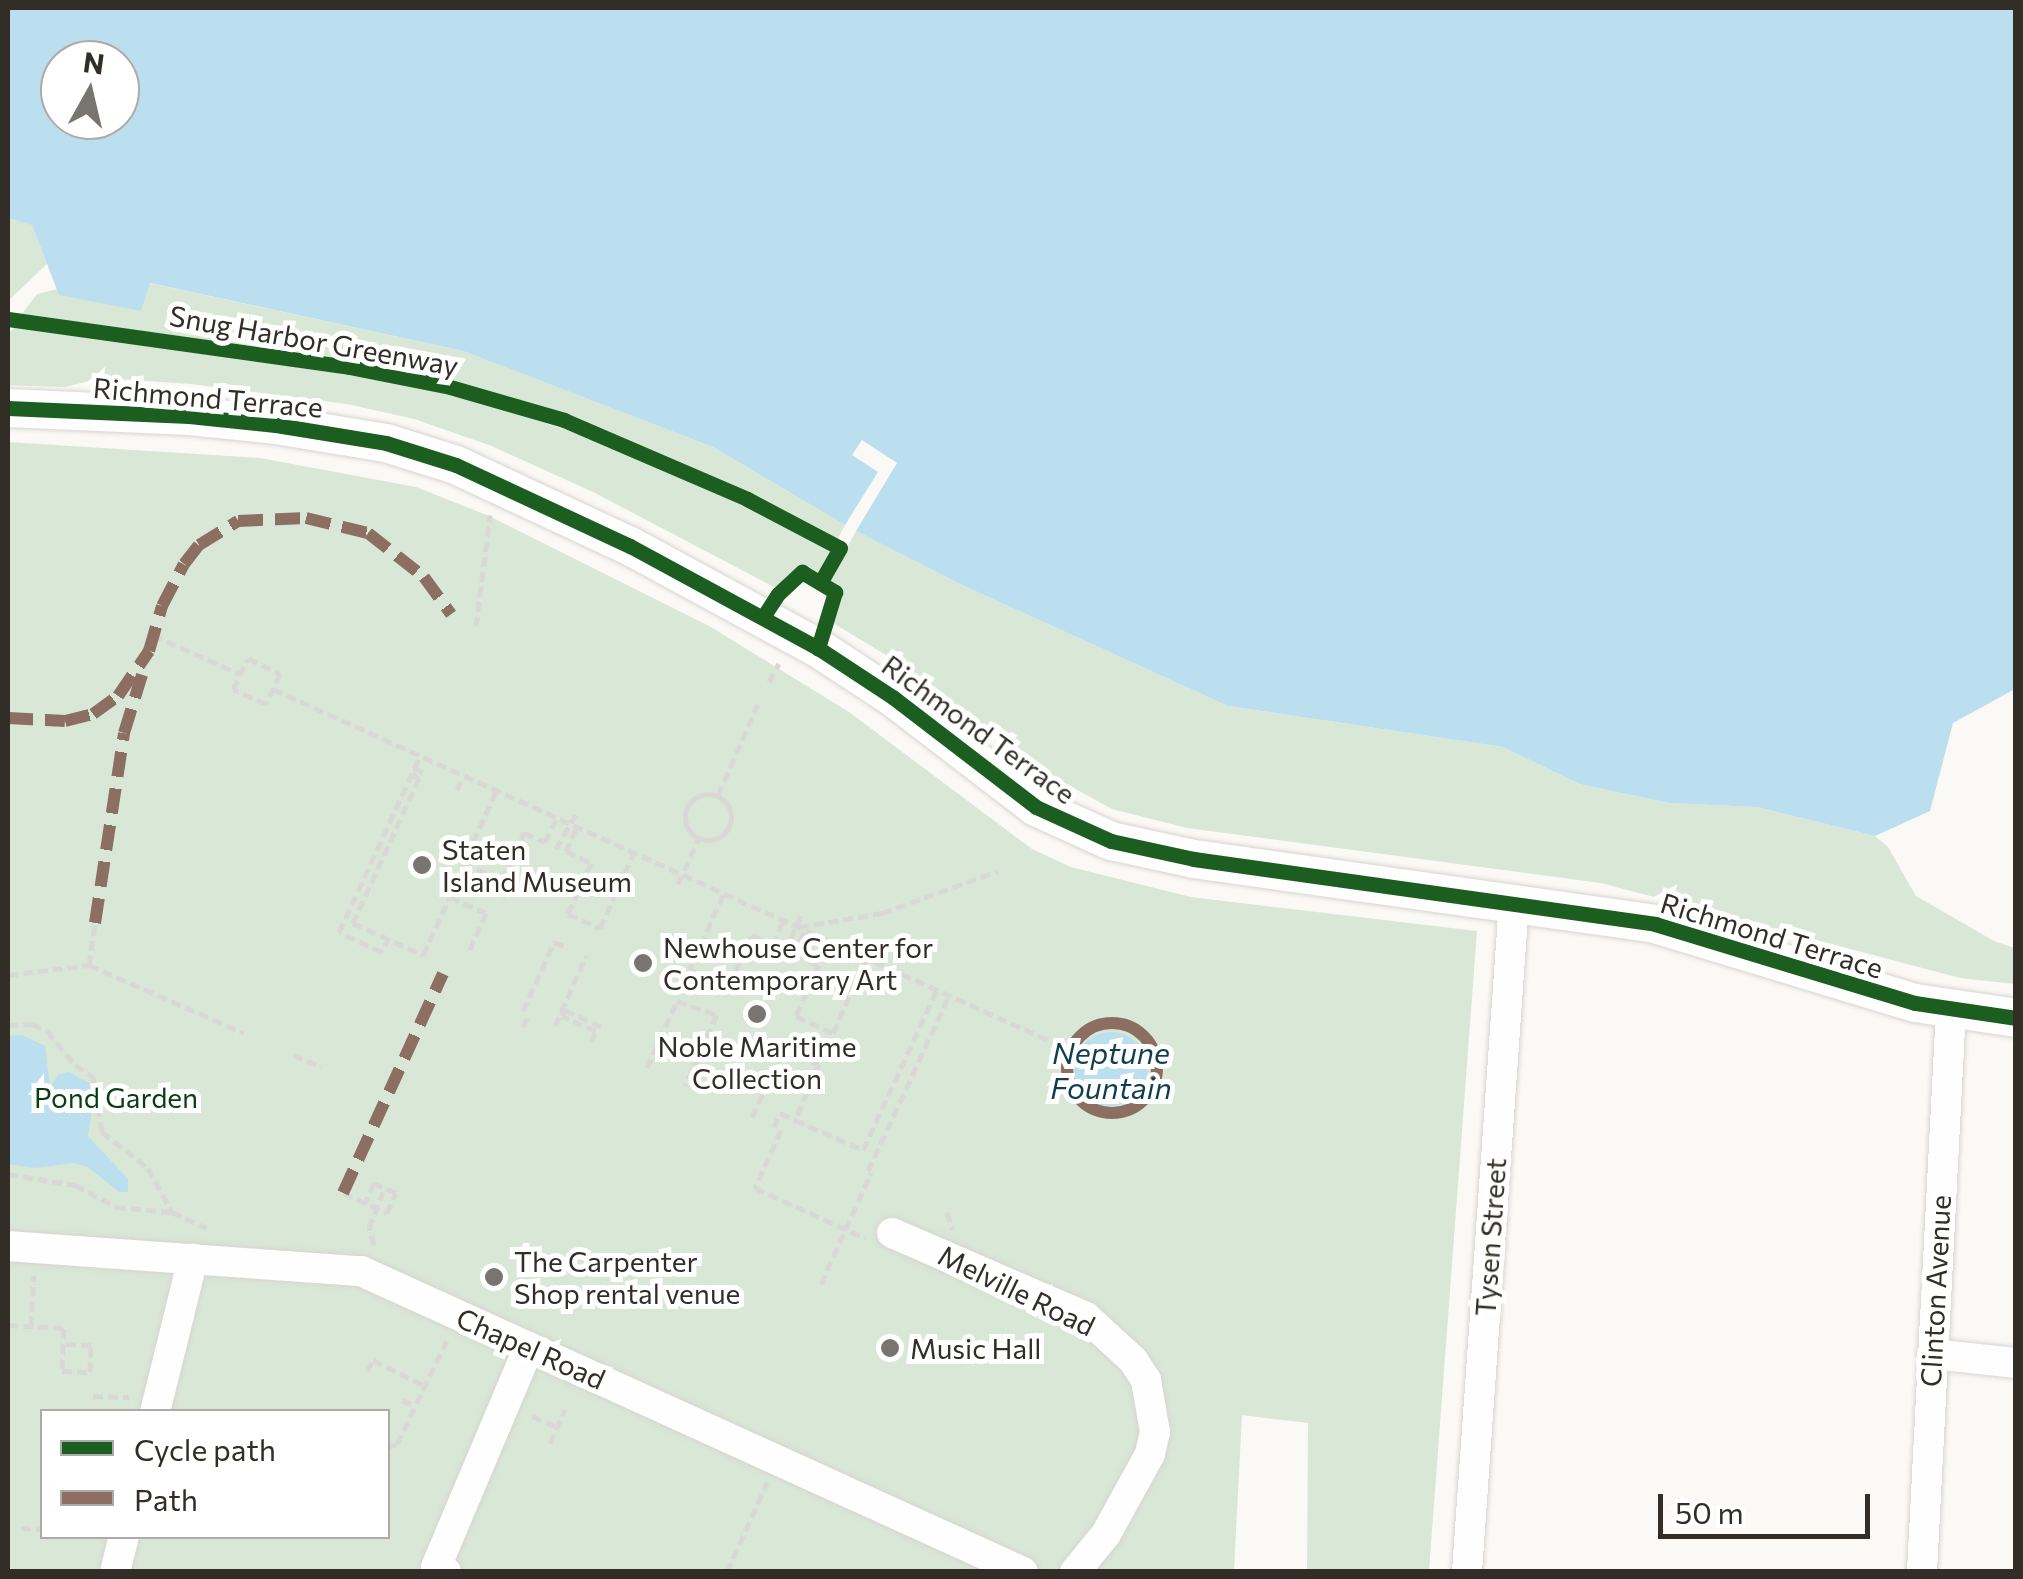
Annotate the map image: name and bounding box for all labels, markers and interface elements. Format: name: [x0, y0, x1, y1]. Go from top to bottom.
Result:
north arrow: [40, 40, 140, 140]
text: N: [81, 44, 107, 81]
street label: Snug Harbor Greenway: [167, 298, 461, 382]
street label: Richmond Terrace: [92, 370, 324, 424]
street label: Richmond Terrace: [876, 648, 1082, 810]
place label: Staten Island Museum: [442, 832, 632, 898]
marker: Staten Island Museum: [411, 854, 433, 876]
street label: Richmond Terrace: [1657, 885, 1887, 985]
place label: Newhouse Center for Contemporary Art: [663, 930, 933, 996]
marker: Newhouse Center for Contemporary Art: [632, 952, 654, 974]
marker: Noble Maritime Collection: [746, 1003, 768, 1025]
place label: Noble Maritime Collection: [657, 1029, 857, 1095]
water label: Neptune Fountain: [1050, 1034, 1172, 1104]
park label: Pond Garden: [34, 1080, 198, 1114]
street label: Tysen Street: [1468, 1157, 1512, 1317]
street label: Clinton Avenue: [1913, 1194, 1957, 1388]
street label: Melville Road: [933, 1238, 1101, 1342]
place label: The Carpenter Shop rental venue: [514, 1244, 740, 1310]
marker: The Carpenter Shop rental venue: [483, 1266, 505, 1288]
street label: Chapel Road: [452, 1300, 610, 1396]
place label: Music Hall: [910, 1331, 1041, 1365]
marker: Music Hall: [879, 1337, 901, 1359]
legend: [40, 1409, 390, 1539]
text: Cycle path: [134, 1430, 276, 1467]
scale bar: [1663, 1474, 1876, 1536]
text: Path: [134, 1480, 198, 1517]
text: 50 m: [1675, 1493, 1744, 1530]

